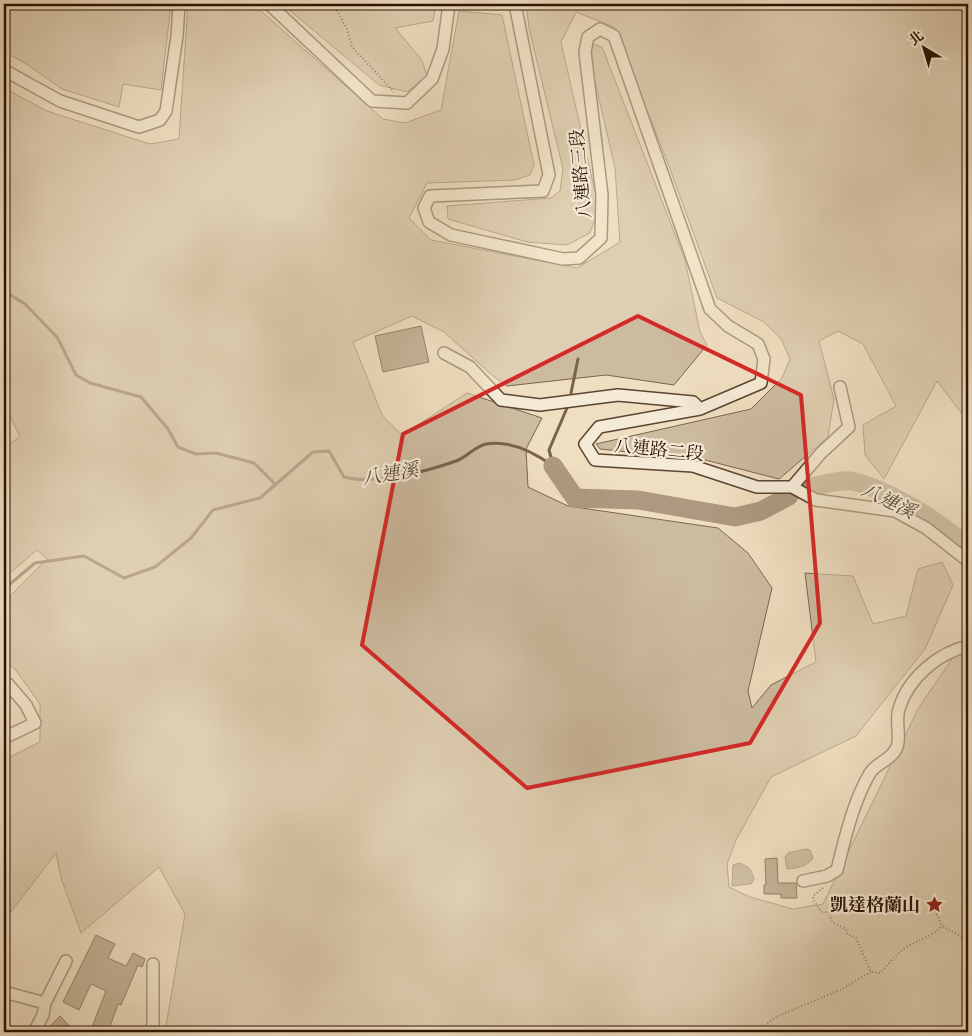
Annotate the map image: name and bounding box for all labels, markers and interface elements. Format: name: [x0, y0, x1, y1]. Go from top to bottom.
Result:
north arrow: [900, 22, 950, 72]
text: 北: [904, 26, 928, 50]
street label: 八連路三段: [563, 128, 597, 220]
street label: 八連路二段: [613, 431, 705, 467]
water label: 八連溪: [360, 454, 422, 491]
water label: 八連溪: [857, 475, 923, 526]
place label: 凱達格蘭山: [830, 891, 920, 918]
place icon: 凱達格蘭山: [924, 894, 944, 914]

